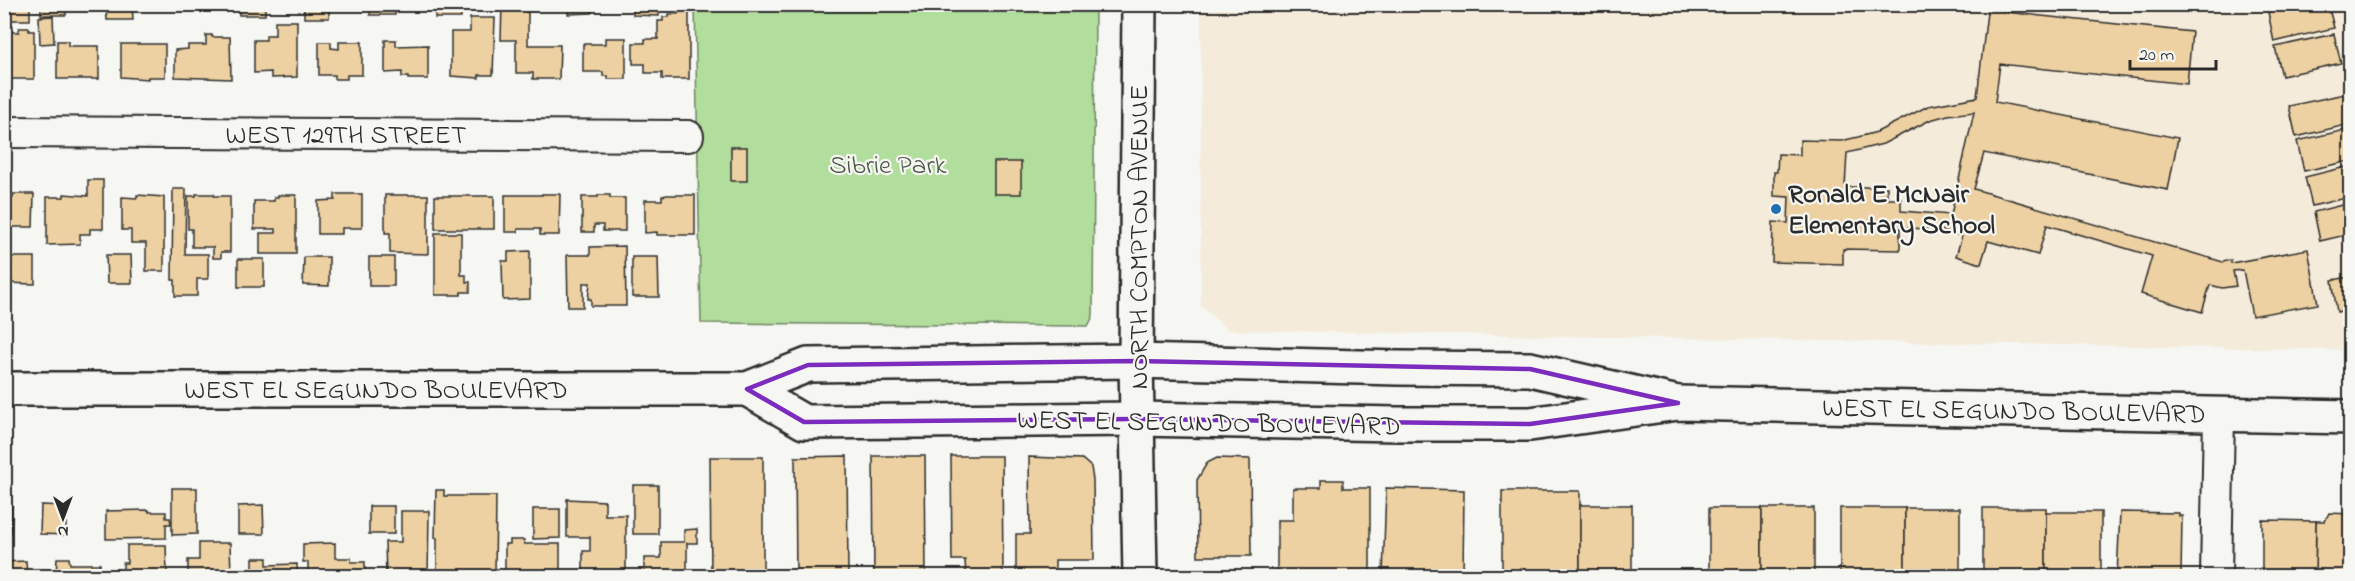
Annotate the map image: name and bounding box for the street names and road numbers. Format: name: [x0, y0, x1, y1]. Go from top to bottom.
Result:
street label: NORTH COMPTON AVENUE: [1121, 85, 1160, 389]
street label: WEST 129TH STREET: [226, 117, 466, 156]
street label: WEST EL SEGUNDO BOULEVARD: [184, 372, 568, 411]
street label: WEST EL SEGUNDO BOULEVARD: [1822, 390, 2206, 435]
street label: WEST EL SEGUNDO BOULEVARD: [1017, 402, 1401, 447]

